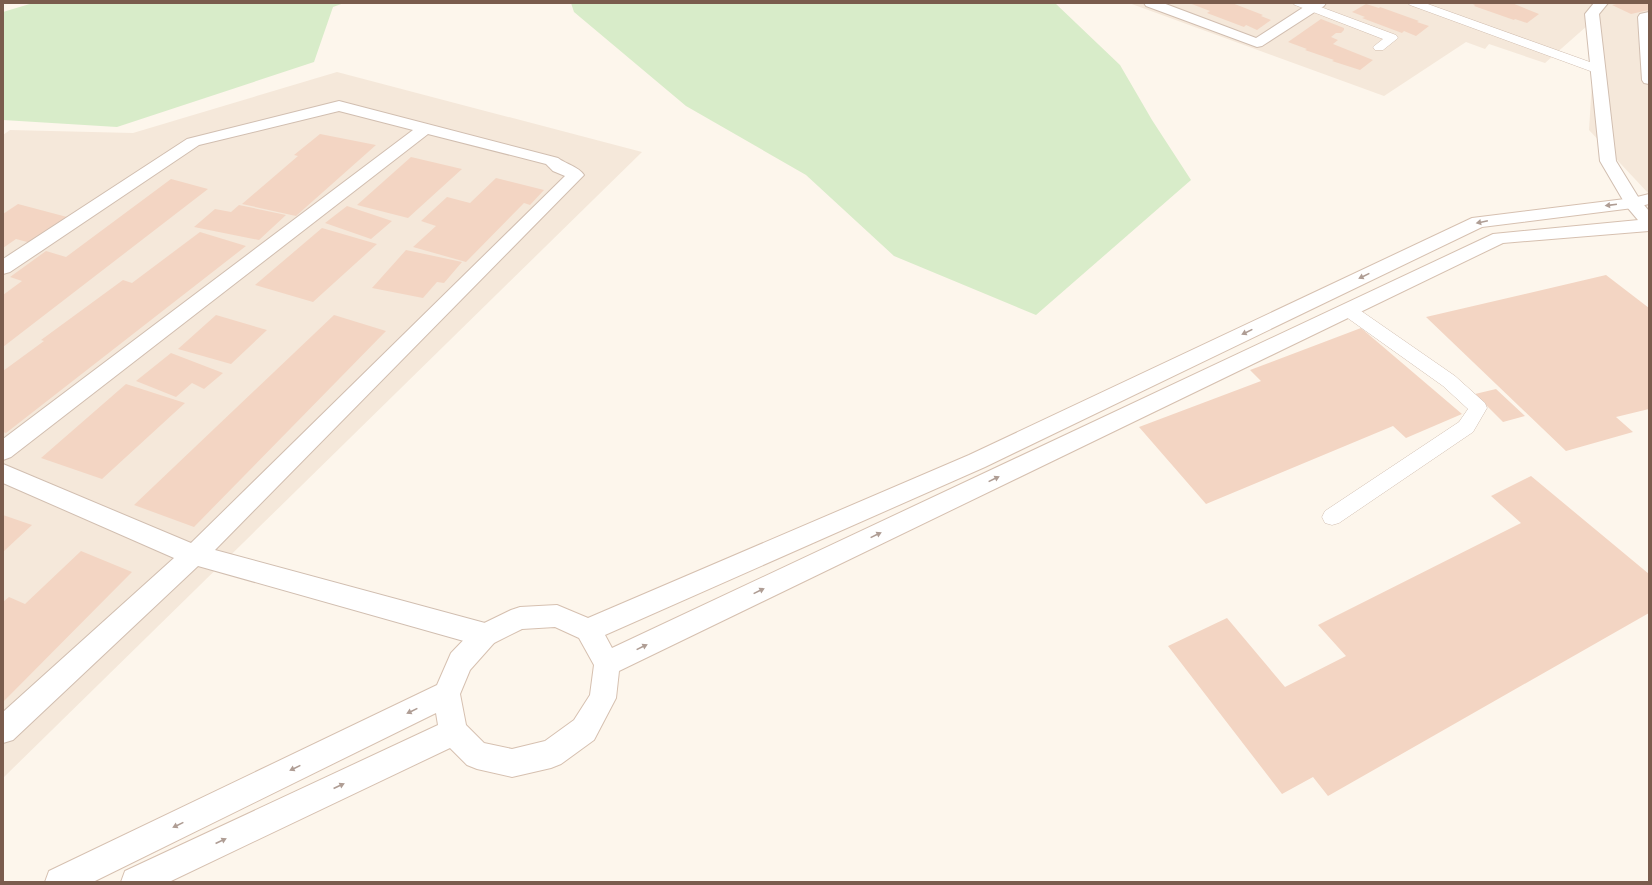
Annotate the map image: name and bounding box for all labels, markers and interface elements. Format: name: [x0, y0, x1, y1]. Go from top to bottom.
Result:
one-way arrow: [1605, 202, 1617, 209]
one-way arrow: [1476, 219, 1488, 225]
one-way arrow: [1358, 273, 1370, 279]
one-way arrow: [1241, 329, 1252, 335]
one-way arrow: [988, 476, 999, 482]
one-way arrow: [871, 532, 882, 538]
one-way arrow: [753, 588, 765, 594]
one-way arrow: [636, 644, 647, 650]
one-way arrow: [406, 708, 418, 714]
one-way arrow: [290, 765, 301, 771]
one-way arrow: [333, 783, 345, 789]
one-way arrow: [173, 822, 184, 828]
one-way arrow: [216, 838, 227, 844]

